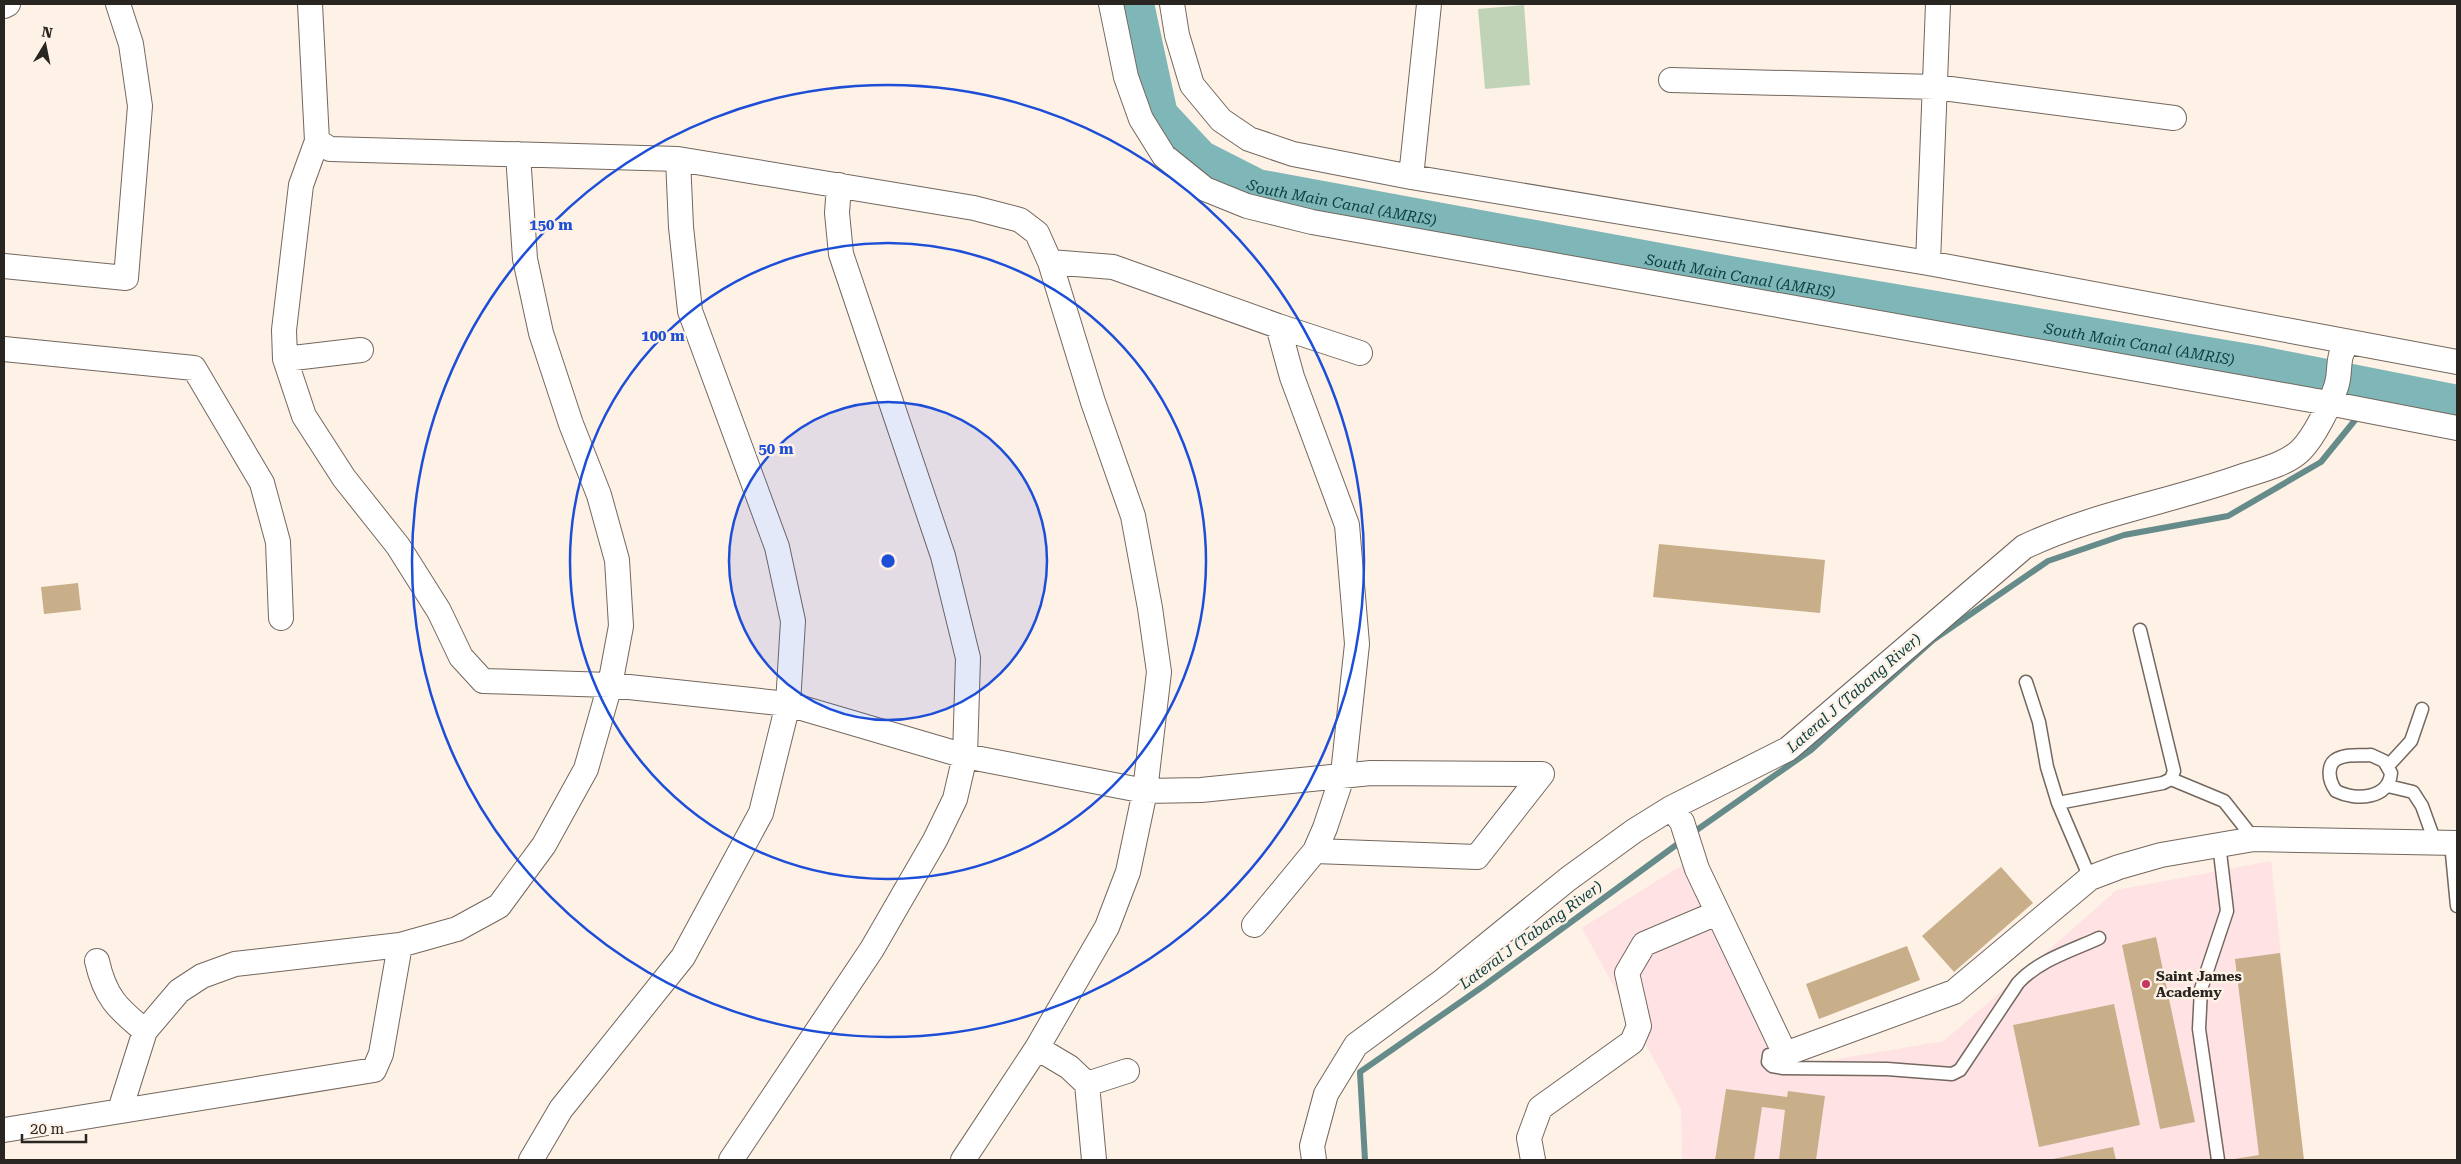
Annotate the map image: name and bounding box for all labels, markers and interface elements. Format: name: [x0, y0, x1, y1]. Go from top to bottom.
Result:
north arrow: [20, 20, 70, 70]
text: N: [41, 23, 54, 41]
water label: South Main Canal (AMRIS): [1243, 175, 1438, 230]
text: 150 m: [529, 216, 573, 234]
water label: South Main Canal (AMRIS): [1643, 250, 1837, 302]
water label: South Main Canal (AMRIS): [2042, 319, 2236, 369]
text: 100 m: [641, 327, 685, 345]
text: 50 m: [758, 440, 794, 458]
centre of rings: [879, 552, 897, 570]
water label: Lateral J (Tabang River): [1782, 630, 1925, 757]
water label: Lateral J (Tabang River): [1455, 877, 1606, 994]
place label: Saint James Academy: [2156, 968, 2242, 1000]
marker: Saint James Academy: [2140, 978, 2152, 990]
scale bar: [22, 1112, 86, 1144]
text: 20 m: [30, 1120, 65, 1138]

